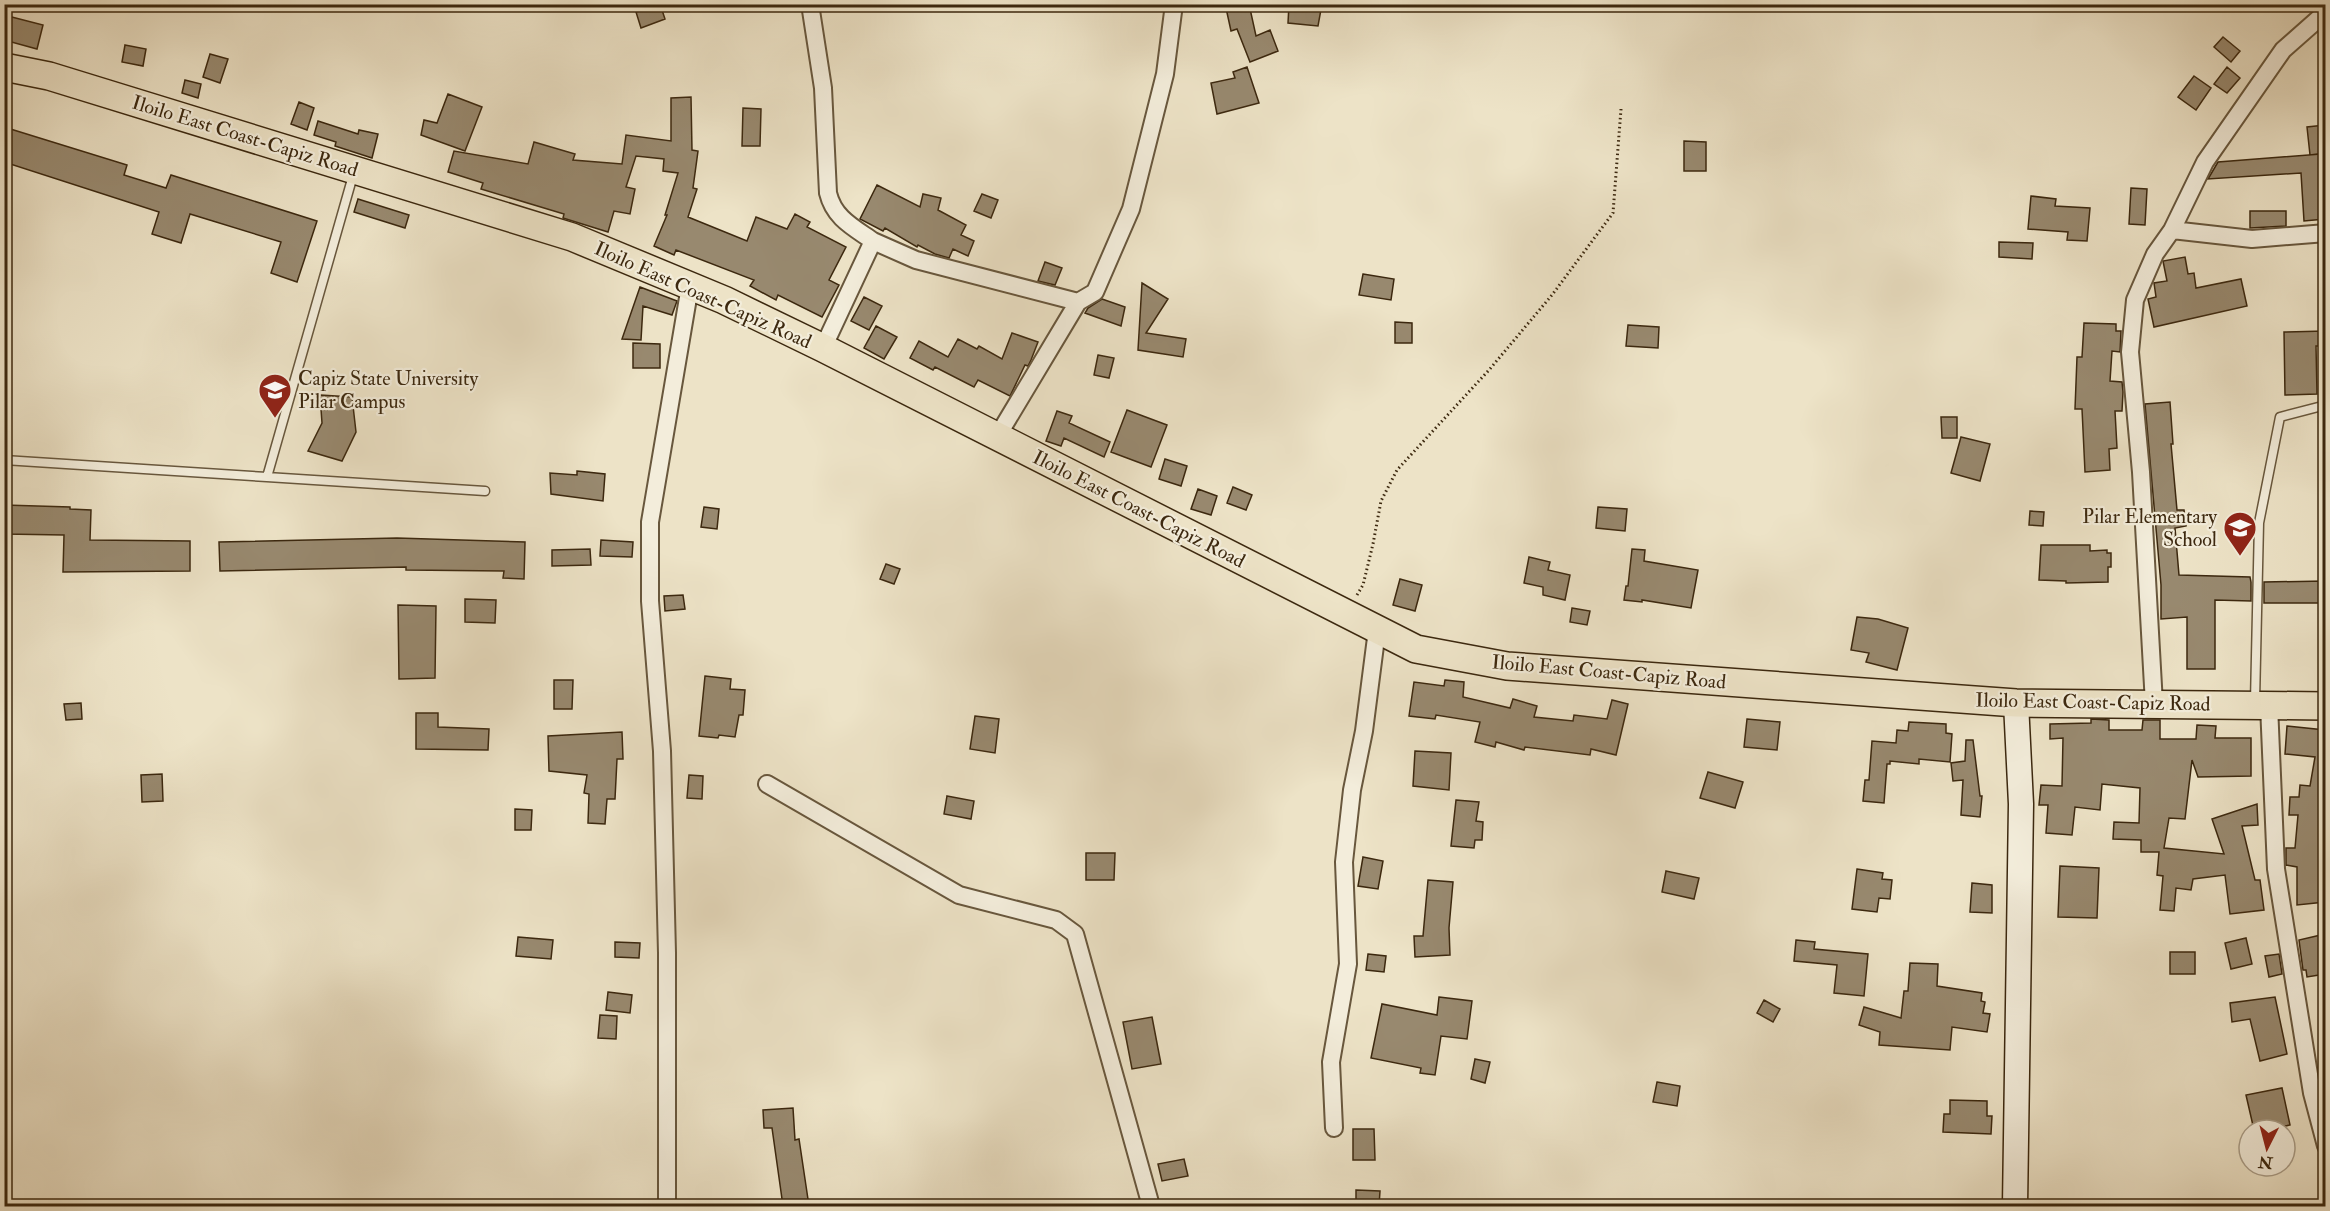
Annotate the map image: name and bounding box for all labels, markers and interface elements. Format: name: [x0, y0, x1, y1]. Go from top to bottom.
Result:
street label: Iloilo East Coast-Capiz Road: [129, 90, 361, 183]
street label: Iloilo East Coast-Capiz Road: [590, 236, 816, 355]
place label: Capiz State University Pilar Campus: [298, 366, 480, 415]
school or university icon: Capiz State University Pilar Campus: [257, 372, 293, 419]
street label: Iloilo East Coast-Capiz Road: [1028, 444, 1250, 574]
place label: Pilar Elementary School: [2082, 504, 2218, 552]
school or university icon: Pilar Elementary School: [2222, 510, 2258, 557]
street label: Iloilo East Coast-Capiz Road: [1491, 649, 1727, 696]
street label: Iloilo East Coast-Capiz Road: [1975, 687, 2211, 718]
north arrow: [2237, 1118, 2297, 1178]
text: N: [2257, 1151, 2275, 1173]

